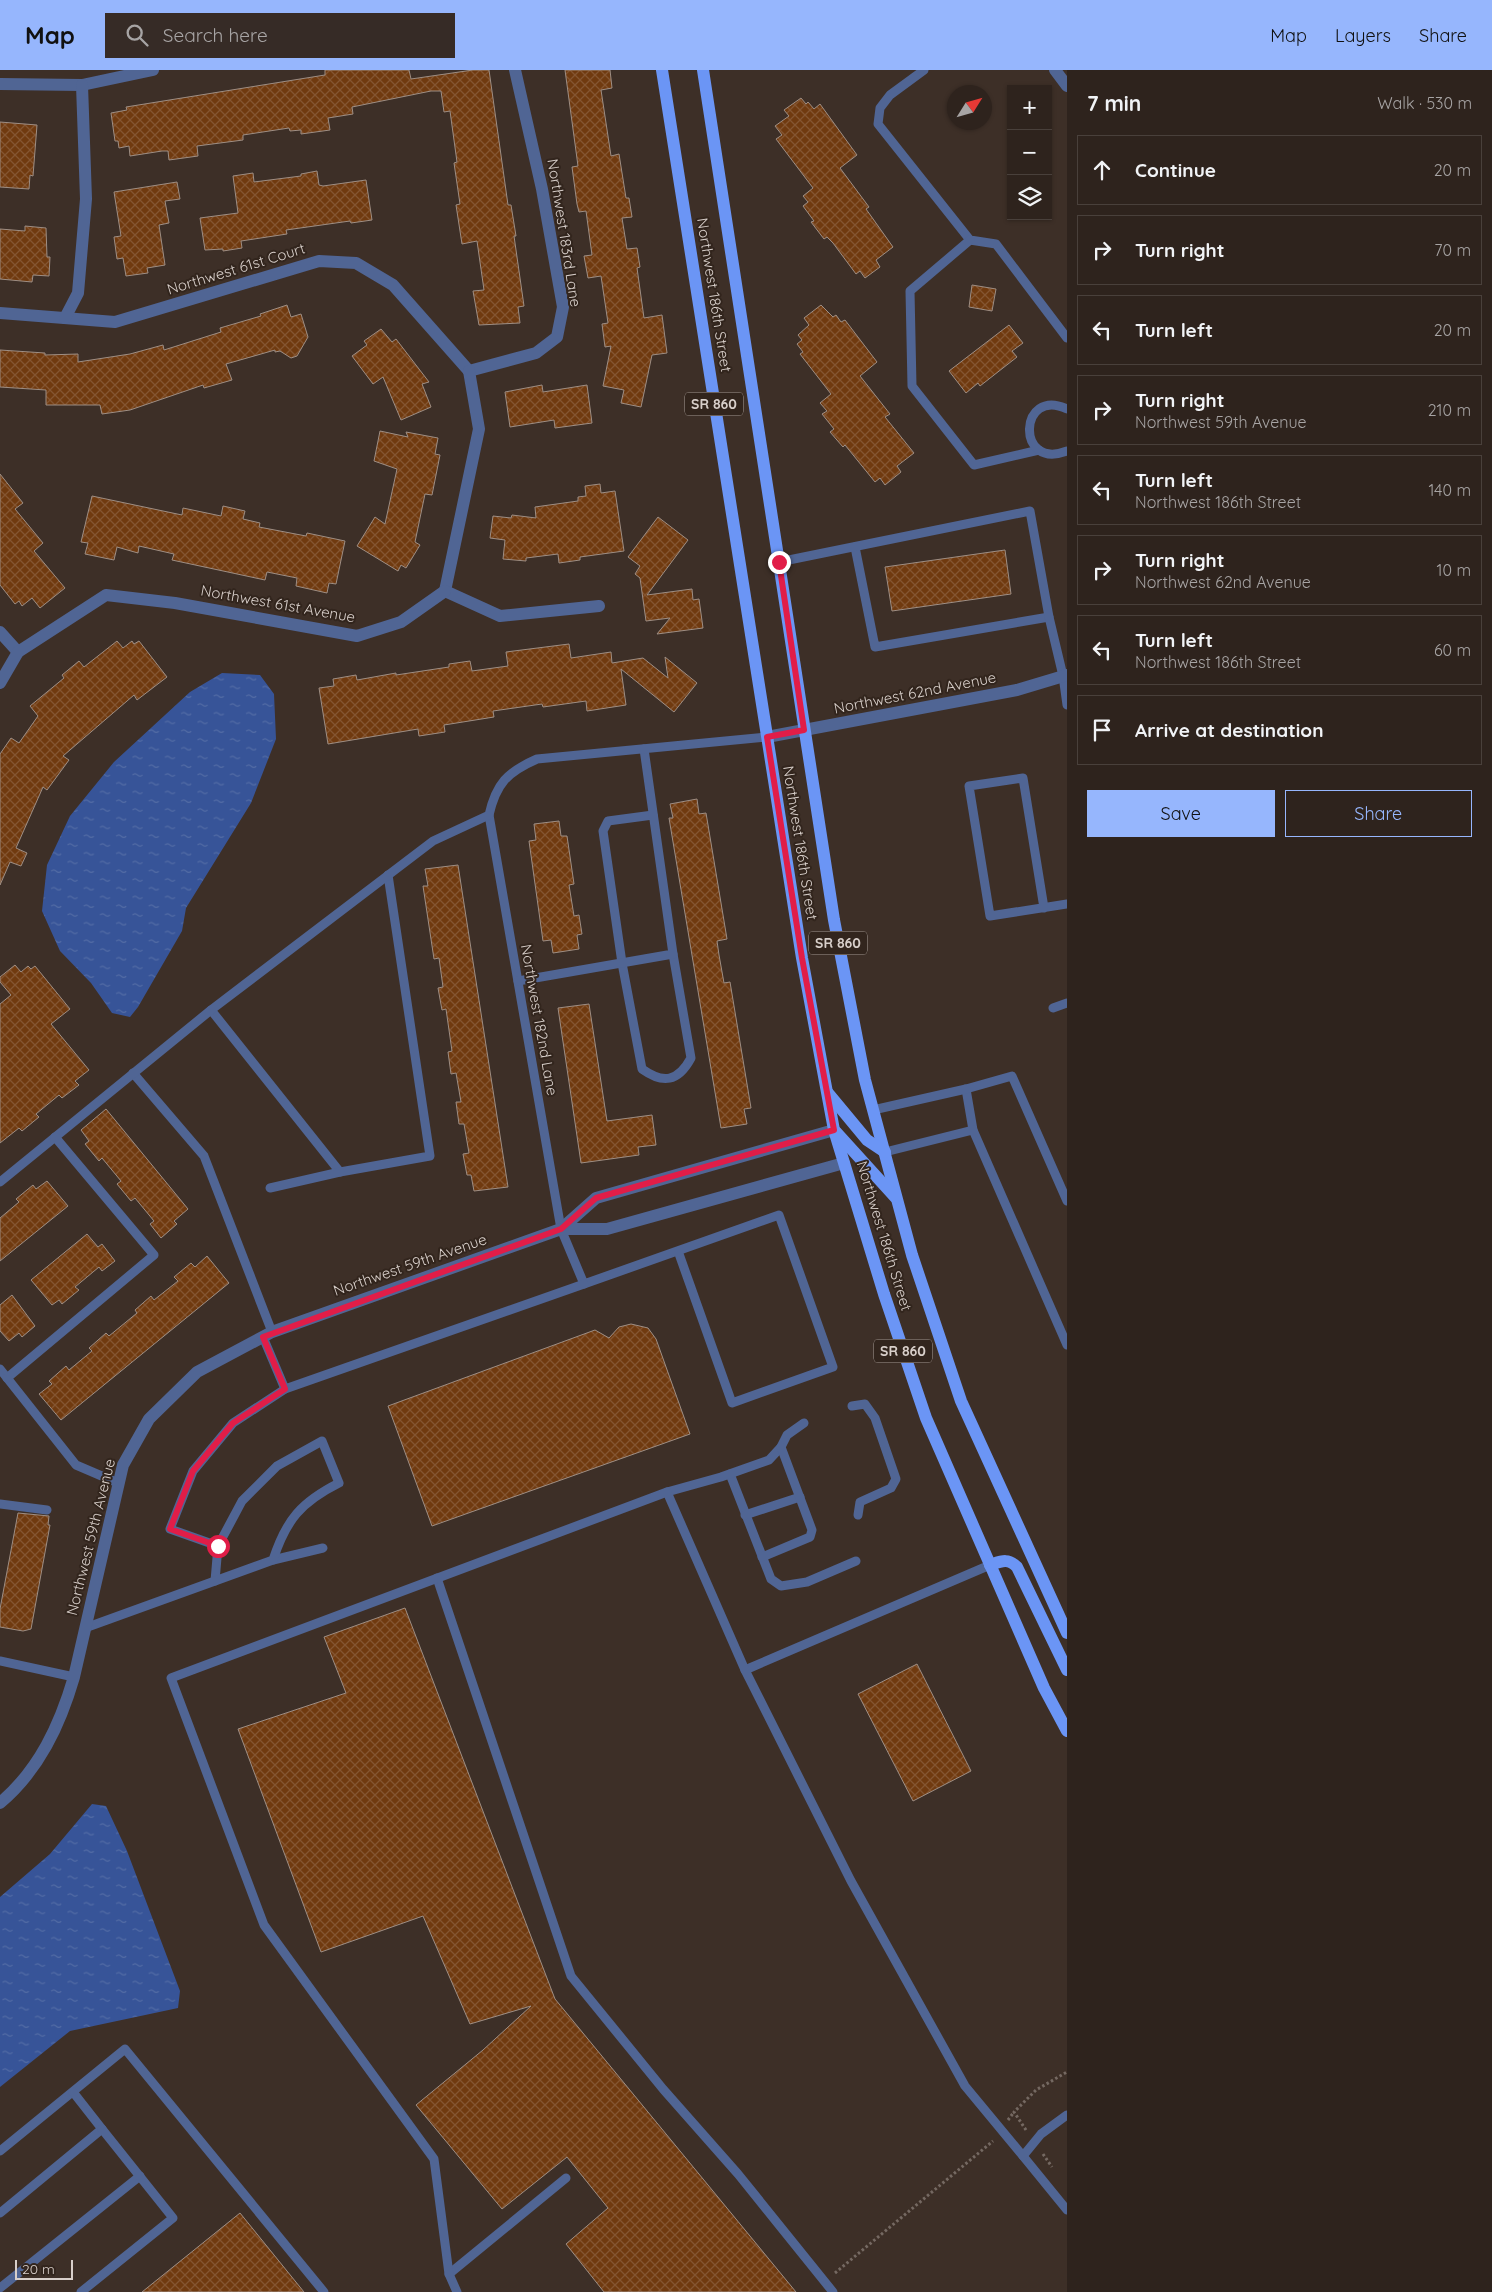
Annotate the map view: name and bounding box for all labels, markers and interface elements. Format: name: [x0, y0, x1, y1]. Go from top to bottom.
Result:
search box: [105, 13, 455, 58]
text: Map: [25, 20, 75, 50]
icon: search: [123, 21, 151, 49]
text: Search here: [163, 23, 268, 47]
text: Map: [1270, 24, 1307, 47]
text: Layers: [1335, 24, 1391, 47]
text: Share: [1419, 24, 1467, 47]
north arrow: [947, 85, 992, 130]
map controls: [1007, 85, 1052, 220]
button: +: [1007, 85, 1052, 130]
text: 7 min: [1087, 90, 1141, 116]
text: Walk · 530 m: [1377, 93, 1472, 113]
button: −: [1007, 130, 1052, 175]
icon: ahead: [1088, 156, 1116, 184]
street label: Northwest 183rd Lane: [543, 158, 586, 308]
text: Continue: [1135, 158, 1216, 182]
text: 20 m: [1434, 160, 1471, 180]
button: layers: [1007, 175, 1052, 220]
street label: Northwest 186th Street: [693, 217, 736, 373]
icon: right: [1088, 236, 1116, 264]
street label: Northwest 61st Court: [165, 238, 307, 299]
text: Turn right: [1135, 238, 1224, 262]
text: 70 m: [1434, 240, 1471, 260]
icon: left: [1088, 316, 1116, 344]
text: Turn left: [1135, 318, 1213, 342]
text: 20 m: [1434, 320, 1471, 340]
text: Turn right: [1135, 388, 1224, 412]
road number: SR 860: [685, 392, 743, 416]
icon: right: [1088, 396, 1116, 424]
text: 210 m: [1428, 400, 1471, 420]
text: Northwest 59th Avenue: [1135, 412, 1307, 432]
text: Turn left: [1135, 468, 1213, 492]
icon: left: [1088, 476, 1116, 504]
text: 140 m: [1428, 480, 1471, 500]
text: Northwest 186th Street: [1135, 492, 1301, 512]
text: Turn right: [1135, 548, 1224, 572]
route end: [768, 551, 791, 574]
icon: right: [1088, 556, 1116, 584]
text: 10 m: [1437, 560, 1471, 580]
text: Northwest 62nd Avenue: [1135, 572, 1311, 592]
street label: Northwest 61st Avenue: [199, 581, 357, 626]
text: Turn left: [1135, 628, 1213, 652]
icon: left: [1088, 636, 1116, 664]
text: 60 m: [1434, 640, 1471, 660]
text: Northwest 186th Street: [1135, 652, 1301, 672]
street label: Northwest 62nd Avenue: [832, 667, 998, 718]
icon: arrive: [1088, 716, 1116, 744]
text: Arrive at destination: [1135, 718, 1324, 742]
street label: Northwest 186th Street: [779, 765, 822, 921]
button: Save: [1087, 790, 1275, 837]
button: Share: [1285, 790, 1472, 837]
road number: SR 860: [809, 931, 867, 954]
street label: Northwest 182nd Lane: [517, 943, 562, 1097]
street label: Northwest 186th Street: [853, 1159, 916, 1313]
street label: Northwest 59th Avenue: [331, 1229, 489, 1300]
road number: SR 860: [874, 1340, 932, 1362]
street label: Northwest 59th Avenue: [62, 1457, 119, 1617]
route start: [207, 1535, 230, 1558]
scale bar: [15, 2257, 72, 2280]
text: 20 m: [22, 2260, 55, 2278]

